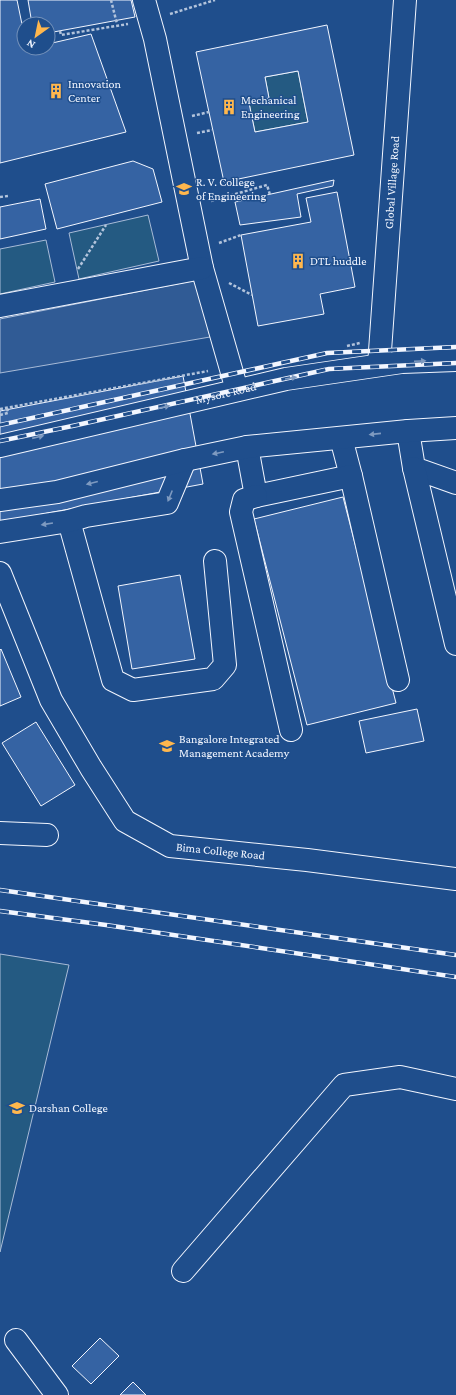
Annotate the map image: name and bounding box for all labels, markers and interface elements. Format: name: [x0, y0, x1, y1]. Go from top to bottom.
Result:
north arrow: [16, 16, 56, 56]
text: N: [24, 37, 37, 51]
place label: Innovation Center: [68, 77, 122, 105]
building icon: Innovation Center: [47, 82, 65, 100]
place label: Mechanical Engineering: [241, 93, 300, 121]
building icon: Mechanical Engineering: [220, 98, 238, 116]
street label: Global Village Road: [382, 135, 402, 229]
place label: R. V. College of Engineering: [196, 175, 267, 203]
school or university icon: R. V. College of Engineering: [175, 180, 193, 198]
building icon: DTL huddle: [289, 252, 307, 270]
place label: DTL huddle: [310, 254, 367, 268]
one-way arrow: [414, 358, 427, 364]
one-way arrow: [285, 375, 297, 381]
street label: Mysore Road: [194, 379, 258, 407]
one-way arrow: [158, 404, 171, 410]
one-way arrow: [369, 431, 381, 438]
one-way arrow: [32, 434, 44, 440]
one-way arrow: [212, 450, 225, 456]
one-way arrow: [86, 480, 98, 486]
one-way arrow: [167, 491, 173, 503]
one-way arrow: [41, 522, 53, 528]
place label: Bangalore Integrated Management Academy: [179, 732, 290, 760]
school or university icon: Bangalore Integrated Management Academy: [158, 737, 176, 755]
street label: Bima College Road: [175, 840, 266, 863]
school or university icon: Darshan College: [8, 1099, 26, 1117]
place label: Darshan College: [29, 1101, 108, 1115]

